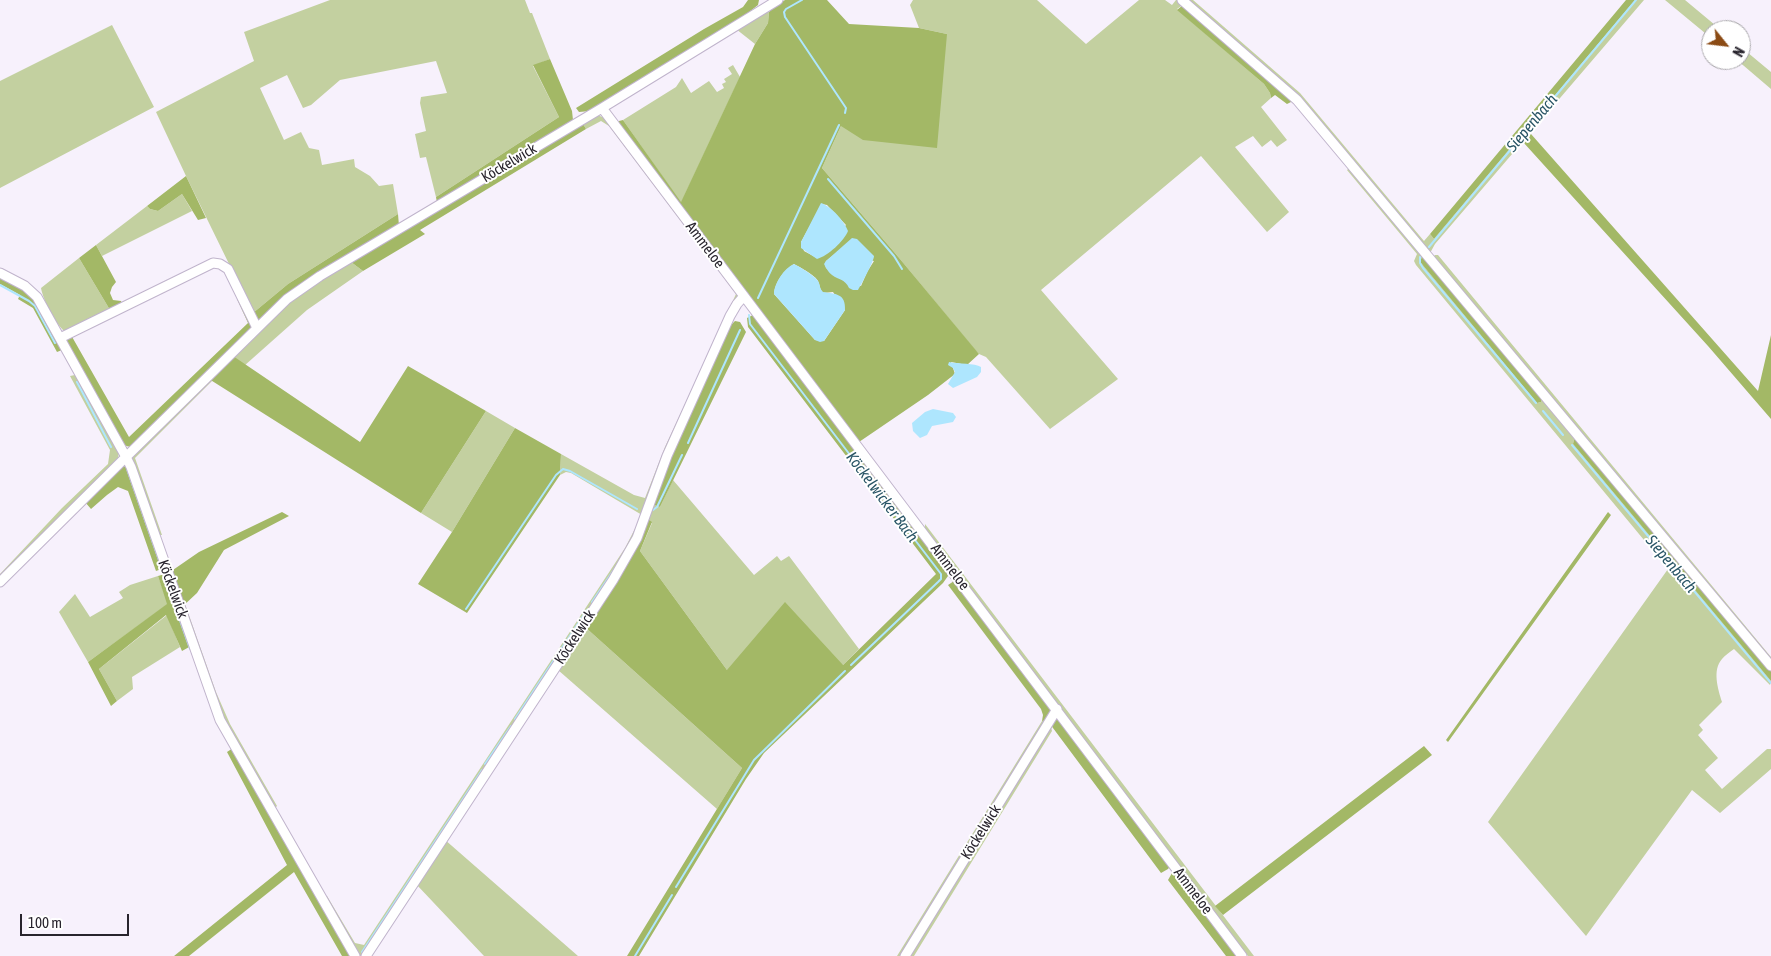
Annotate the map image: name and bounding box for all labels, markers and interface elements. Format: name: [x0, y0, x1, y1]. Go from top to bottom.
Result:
north arrow: [1701, 20, 1751, 70]
text: N: [1729, 44, 1747, 59]
water label: Siepenbach: [1502, 90, 1562, 156]
street label: Köckelwick: [478, 140, 540, 186]
street label: Ammeloe: [682, 218, 728, 272]
water label: Köckelwicker Bach: [842, 448, 922, 546]
water label: Siepenbach: [1641, 531, 1701, 597]
street label: Ammeloe: [927, 540, 973, 594]
street label: Köckelwick: [154, 557, 192, 621]
street label: Köckelwick: [551, 606, 599, 668]
street label: Köckelwick: [957, 801, 1005, 863]
street label: Ammeloe: [1170, 864, 1216, 918]
scale bar: [22, 904, 131, 936]
text: 100 m: [28, 914, 62, 931]

